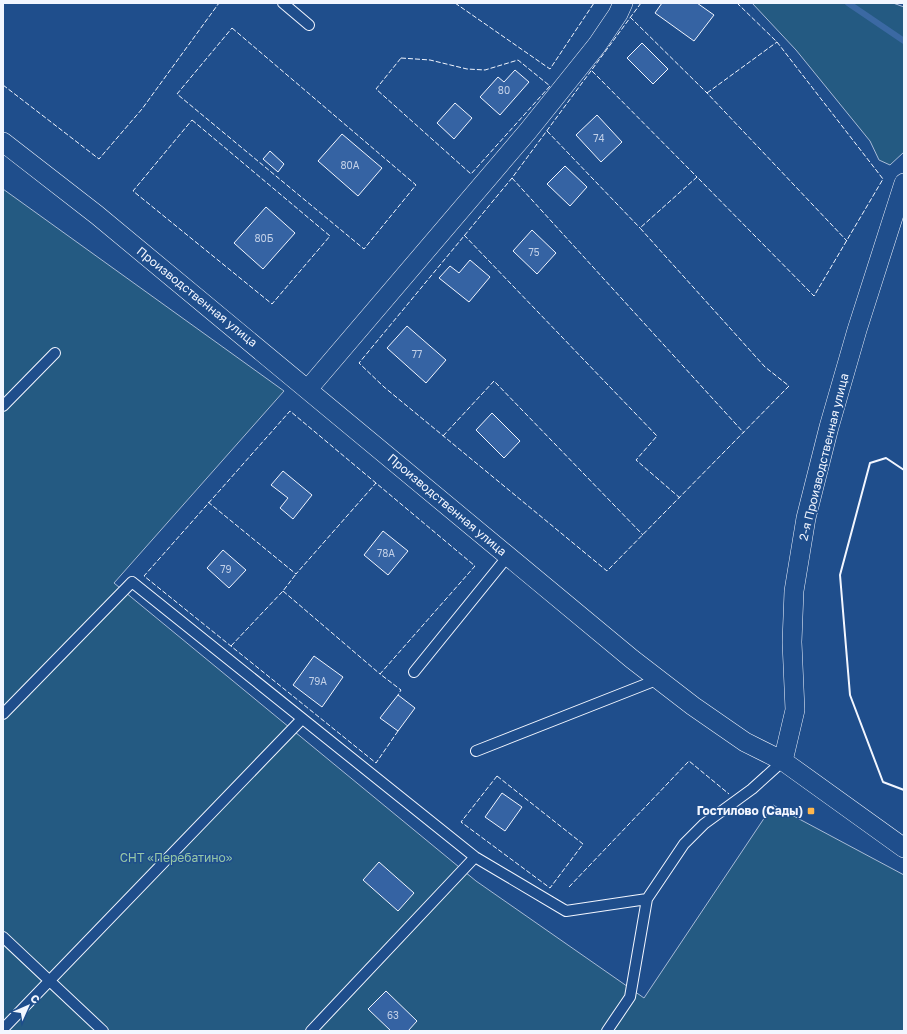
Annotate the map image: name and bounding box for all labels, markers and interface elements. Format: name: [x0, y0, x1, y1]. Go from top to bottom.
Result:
house number: 80: [498, 84, 510, 96]
house number: 74: [593, 132, 605, 144]
house number: 80А: [341, 159, 360, 171]
house number: 80Б: [255, 232, 274, 244]
street label: Производственная улица: [134, 243, 261, 350]
house number: 75: [528, 246, 540, 258]
house number: 77: [412, 348, 422, 360]
street label: 2-я Производственная улица: [795, 371, 852, 542]
street label: Производственная улица: [385, 450, 510, 559]
house number: 78А: [377, 547, 395, 559]
house number: 79: [220, 563, 232, 575]
house number: 79А: [309, 675, 327, 687]
place label: Гостилово (Сады): [697, 803, 803, 818]
marker: Гостилово (Сады): [806, 806, 816, 816]
park label: СНТ «Перебатино»: [120, 850, 233, 865]
north arrow: [8, 986, 48, 1026]
text: С: [28, 991, 43, 1006]
house number: 63: [387, 1009, 399, 1021]

